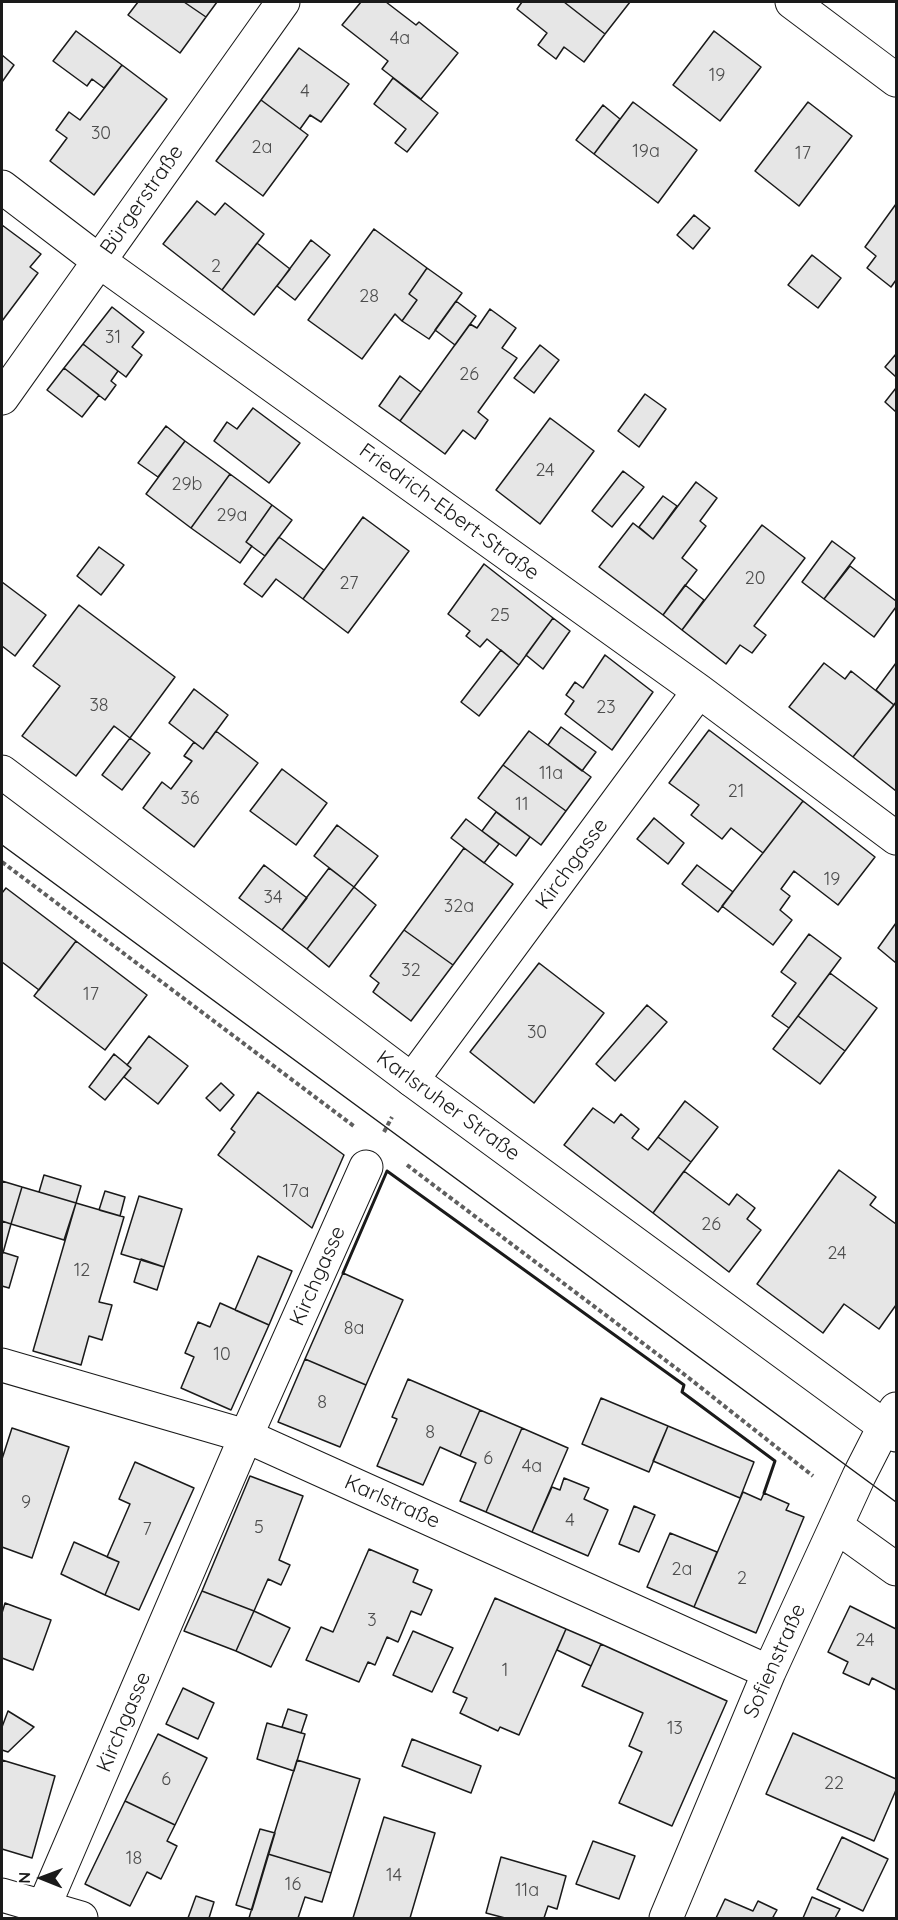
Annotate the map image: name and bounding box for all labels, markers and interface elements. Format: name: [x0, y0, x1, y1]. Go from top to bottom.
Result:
house number: 4a: [390, 28, 410, 50]
house number: 19: [709, 65, 725, 87]
house number: 4: [300, 81, 310, 103]
house number: 30: [91, 123, 111, 145]
house number: 2a: [252, 137, 272, 159]
street label: Bürgerstraße: [95, 140, 189, 260]
house number: 19a: [632, 141, 660, 163]
house number: 17: [795, 143, 811, 165]
house number: 2: [211, 256, 221, 278]
house number: 28: [359, 286, 379, 308]
house number: 31: [105, 327, 121, 349]
house number: 26: [459, 364, 479, 386]
street label: Friedrich-Ebert-Straße: [354, 438, 544, 586]
house number: 24: [535, 460, 555, 482]
house number: 29b: [172, 474, 202, 496]
house number: 29a: [217, 505, 247, 527]
house number: 20: [745, 568, 765, 590]
house number: 27: [340, 573, 358, 595]
house number: 25: [490, 605, 510, 627]
house number: 38: [89, 695, 109, 717]
house number: 23: [596, 697, 616, 719]
house number: 11a: [539, 763, 563, 785]
house number: 21: [728, 781, 744, 803]
house number: 36: [180, 788, 200, 810]
house number: 11: [515, 794, 529, 816]
street label: Kirchgasse: [531, 814, 613, 914]
house number: 19: [824, 869, 840, 891]
house number: 34: [264, 887, 282, 909]
house number: 32a: [444, 896, 474, 918]
house number: 32: [401, 960, 421, 982]
house number: 17: [83, 984, 99, 1006]
house number: 30: [527, 1022, 547, 1044]
street label: Karlsruher Straße: [371, 1045, 525, 1167]
house number: 17a: [283, 1181, 309, 1203]
house number: 26: [701, 1214, 721, 1236]
street label: Kirchgasse: [285, 1222, 351, 1330]
house number: 24: [827, 1243, 847, 1265]
house number: 12: [74, 1260, 90, 1282]
house number: 8a: [344, 1318, 364, 1340]
house number: 10: [213, 1344, 231, 1366]
house number: 8: [317, 1392, 327, 1414]
house number: 8: [425, 1422, 435, 1444]
house number: 6: [483, 1448, 493, 1470]
house number: 4a: [522, 1456, 542, 1478]
street label: Karlstraße: [340, 1470, 444, 1534]
house number: 9: [21, 1492, 31, 1514]
house number: 4: [565, 1510, 575, 1532]
house number: 5: [254, 1517, 264, 1539]
house number: 7: [142, 1519, 152, 1541]
house number: 2a: [672, 1559, 692, 1581]
house number: 2: [737, 1568, 747, 1590]
street label: Sofienstraße: [739, 1600, 811, 1722]
house number: 3: [367, 1610, 377, 1632]
house number: 24: [855, 1630, 875, 1652]
house number: 1: [502, 1660, 508, 1682]
street label: Kirchgasse: [92, 1668, 156, 1776]
house number: 13: [667, 1718, 683, 1740]
house number: 6: [161, 1769, 171, 1791]
house number: 22: [824, 1773, 844, 1795]
north arrow: [12, 1848, 72, 1908]
house number: 18: [126, 1848, 142, 1870]
house number: 14: [386, 1865, 402, 1887]
text: N: [14, 1872, 34, 1884]
house number: 16: [285, 1874, 301, 1896]
house number: 11a: [515, 1880, 539, 1902]

